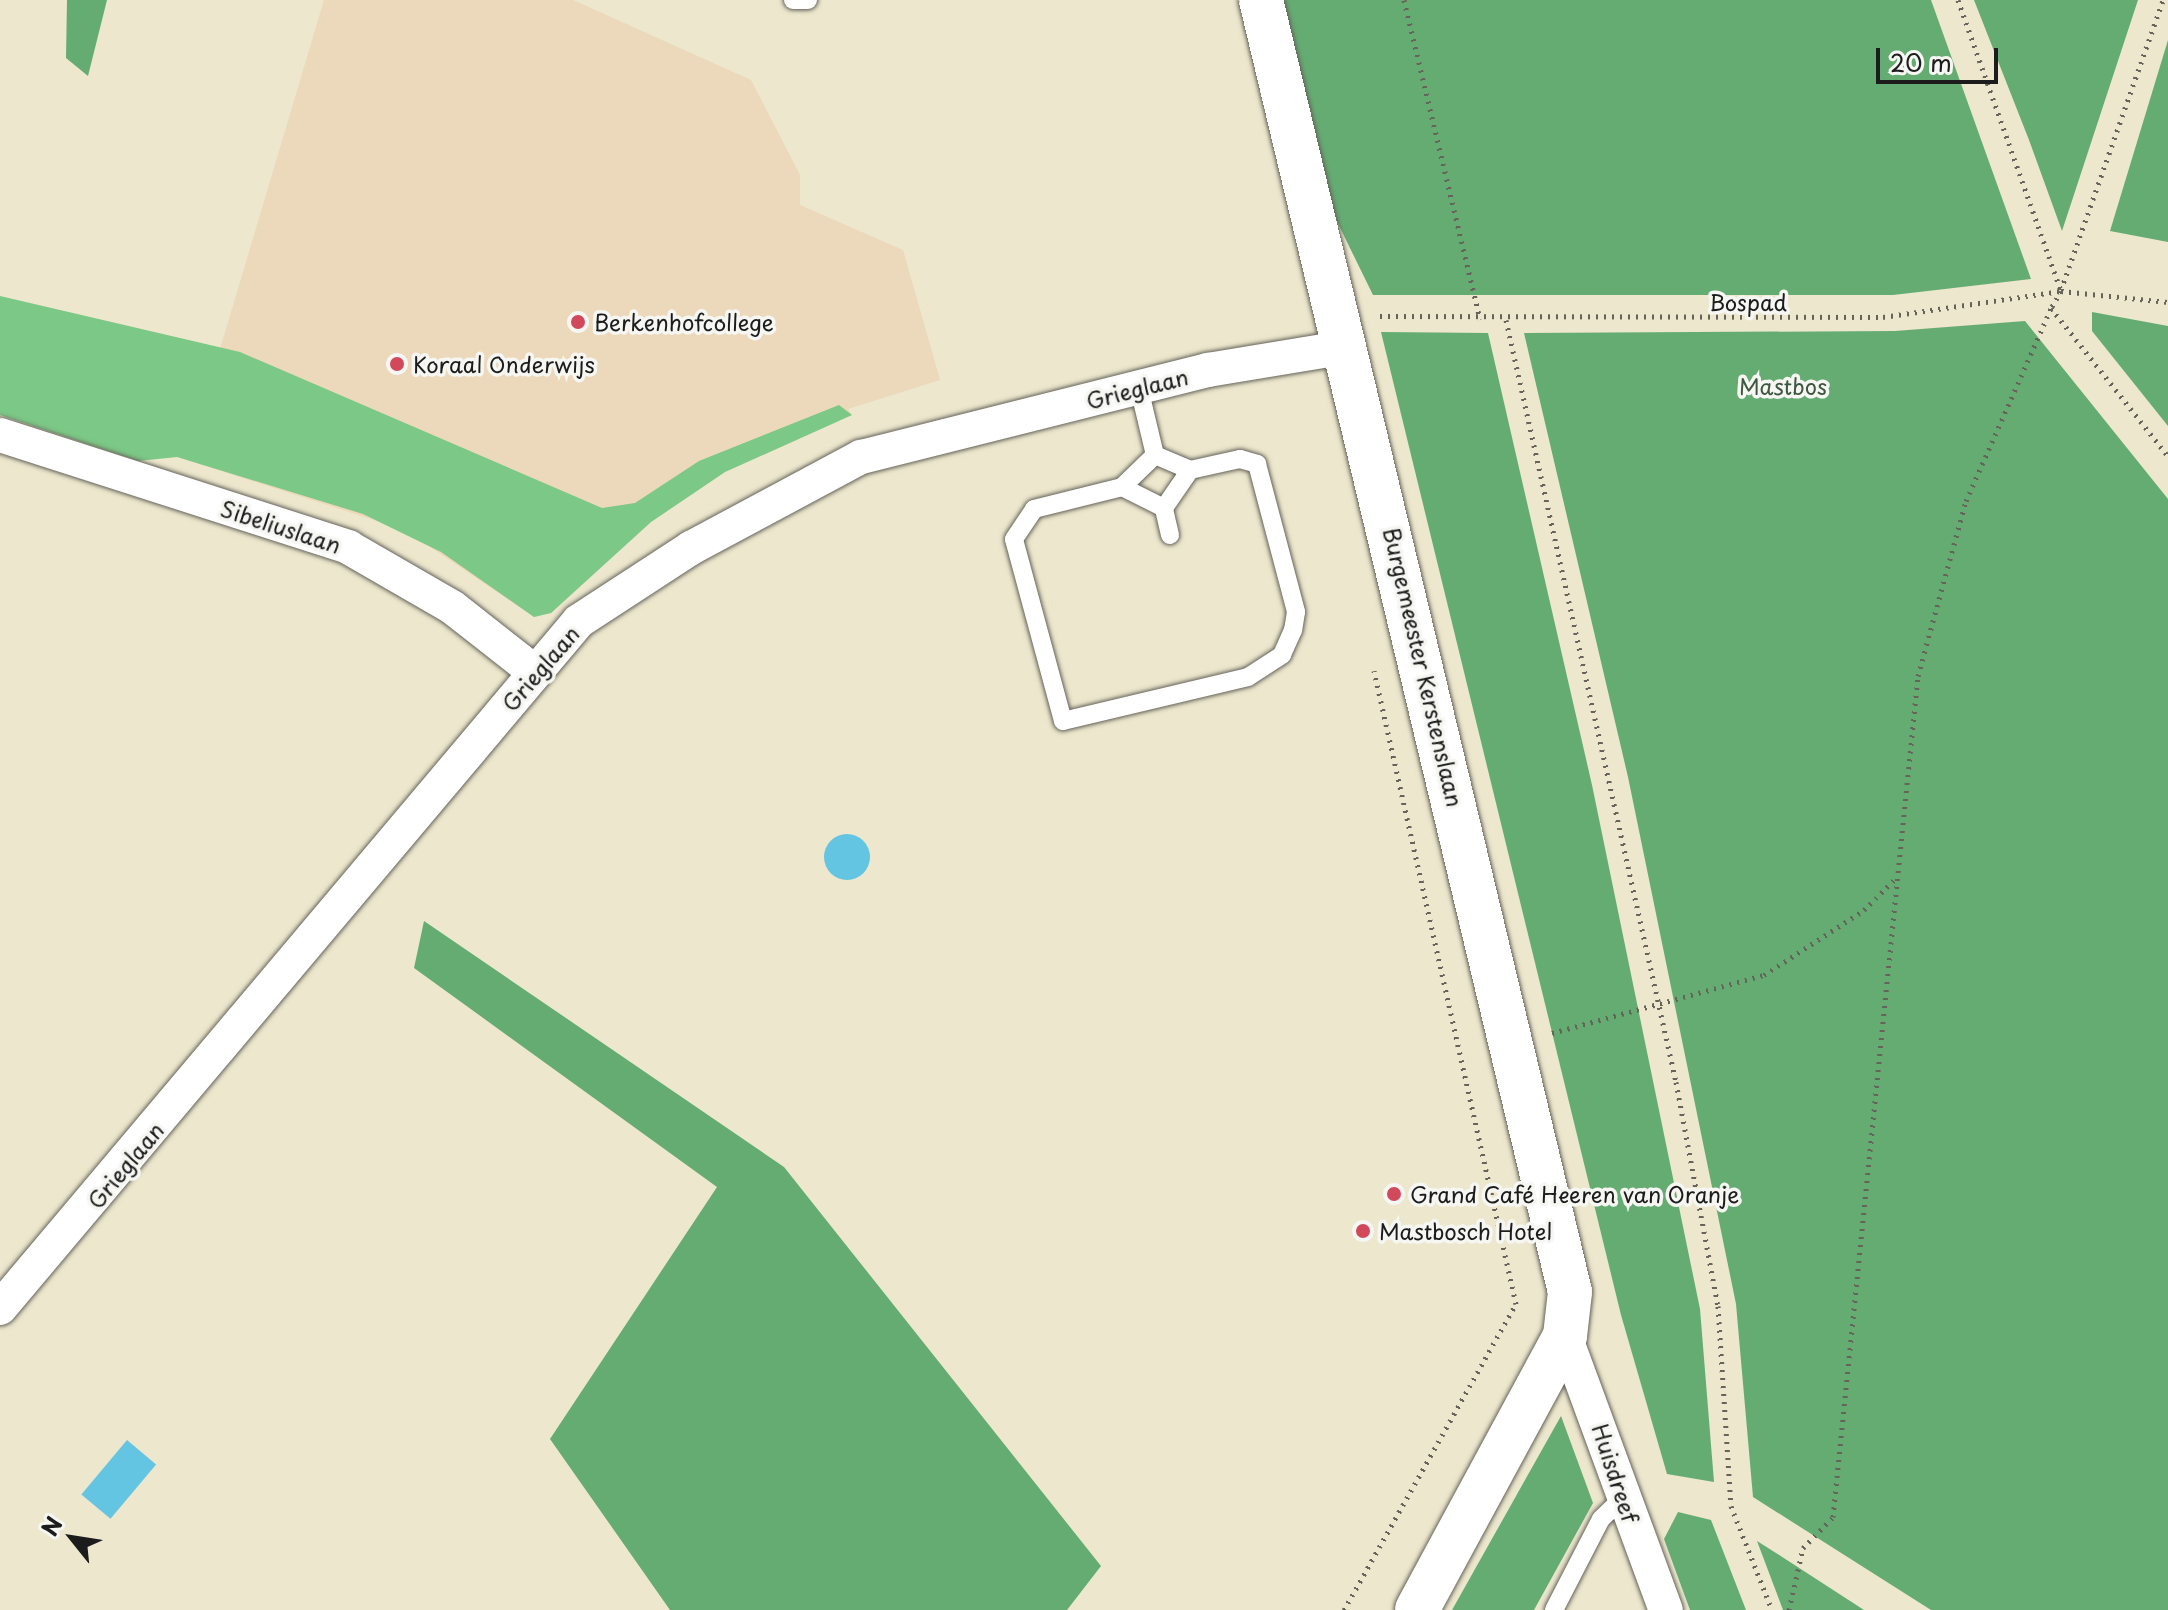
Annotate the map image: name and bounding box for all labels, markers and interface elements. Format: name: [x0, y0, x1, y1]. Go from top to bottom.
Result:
scale bar: [1880, 32, 2002, 82]
text: 20 m: [1890, 44, 1952, 80]
street label: Bospad: [1709, 289, 1787, 315]
place label: Berkenhofcollege: [594, 309, 774, 335]
marker: Berkenhofcollege: [569, 313, 587, 331]
place label: Koraal Onderwijs: [413, 351, 597, 377]
marker: Koraal Onderwijs: [388, 355, 406, 373]
street label: Grieglaan: [1083, 363, 1191, 413]
park label: Mastbos: [1739, 373, 1827, 399]
street label: Sibeliuslaan: [218, 494, 344, 558]
street label: Burgemeester Kerstenslaan: [1379, 525, 1469, 809]
street label: Grieglaan: [496, 620, 584, 716]
street label: Grieglaan: [81, 1117, 169, 1213]
place label: Grand Café Heeren van Oranje: [1410, 1181, 1741, 1207]
marker: Grand Café Heeren van Oranje: [1385, 1185, 1403, 1203]
place label: Mastbosch Hotel: [1379, 1218, 1554, 1244]
marker: Mastbosch Hotel: [1354, 1222, 1372, 1240]
street label: Huisdreef: [1588, 1420, 1644, 1526]
north arrow: [32, 1498, 112, 1578]
text: N: [32, 1510, 69, 1542]

